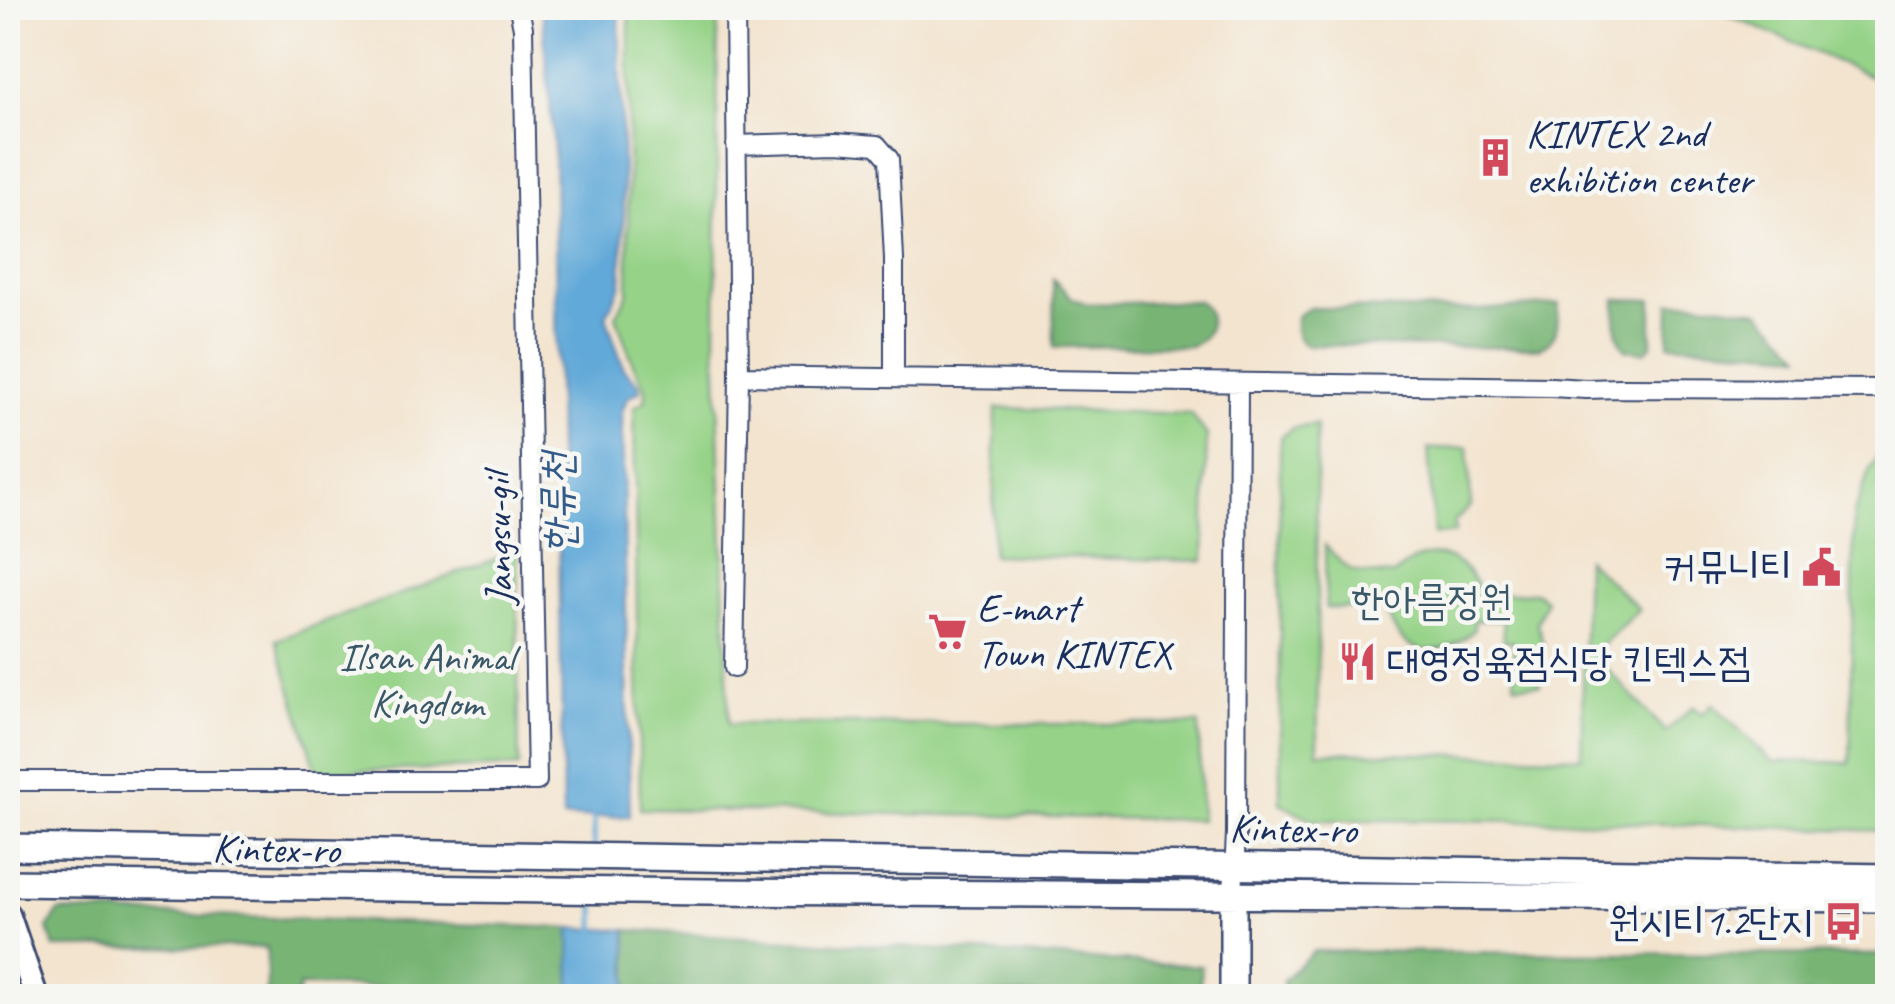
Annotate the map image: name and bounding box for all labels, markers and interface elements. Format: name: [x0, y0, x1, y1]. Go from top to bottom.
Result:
place label: KINTEX 2nd exhibition center: [1526, 109, 1756, 205]
building icon: KINTEX 2nd exhibition center: [1475, 136, 1517, 178]
water label: 한류천: [531, 448, 585, 554]
street label: Jangsu-gil: [472, 466, 524, 607]
place label: 커뮤니티: [1663, 542, 1792, 592]
public building icon: 커뮤니티: [1801, 546, 1843, 588]
park label: 한아름정원: [1352, 576, 1512, 626]
place label: E-mart Town KINTEX: [977, 583, 1174, 679]
supermarket icon: E-mart Town KINTEX: [926, 610, 968, 652]
park label: Ilsan Animal Kingdom: [339, 632, 521, 728]
place label: 대영정육점식당 킨텍스점: [1387, 637, 1751, 687]
restaurant icon: 대영정육점식당 킨텍스점: [1336, 641, 1378, 683]
street label: Kintex-ro: [1229, 803, 1359, 855]
street label: Kintex-ro: [212, 823, 342, 875]
place label: 원시티1.2단지: [1608, 897, 1813, 947]
bus stop icon: 원시티1.2단지: [1822, 901, 1864, 943]

